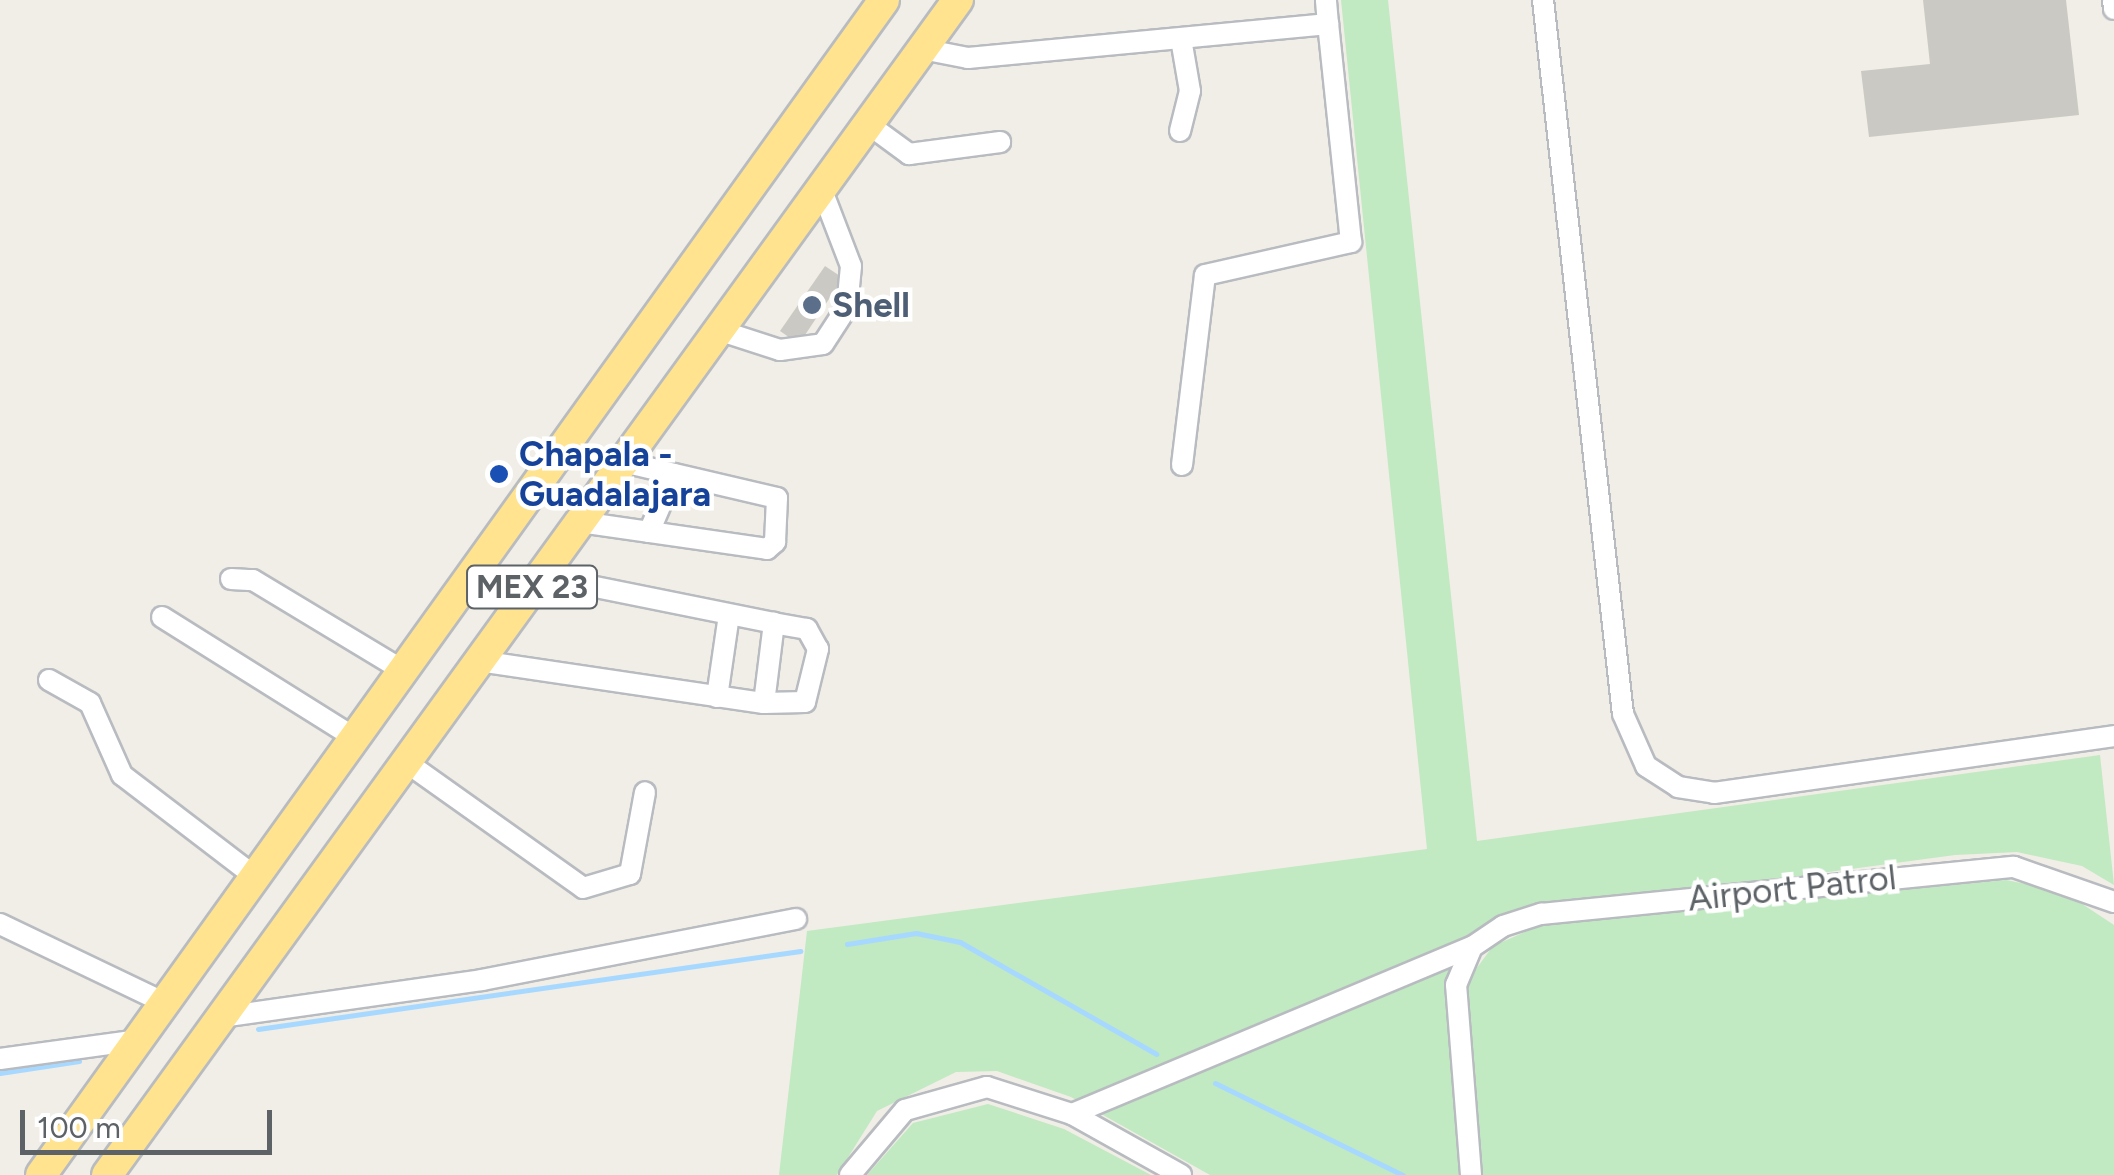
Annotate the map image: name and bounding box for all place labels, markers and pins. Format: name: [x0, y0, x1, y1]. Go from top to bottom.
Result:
place label: Shell: [832, 284, 910, 326]
marker: Shell: [801, 294, 823, 316]
place label: Chapala - Guadalajara: [519, 433, 711, 515]
marker: Chapala - Guadalajara: [488, 463, 510, 485]

